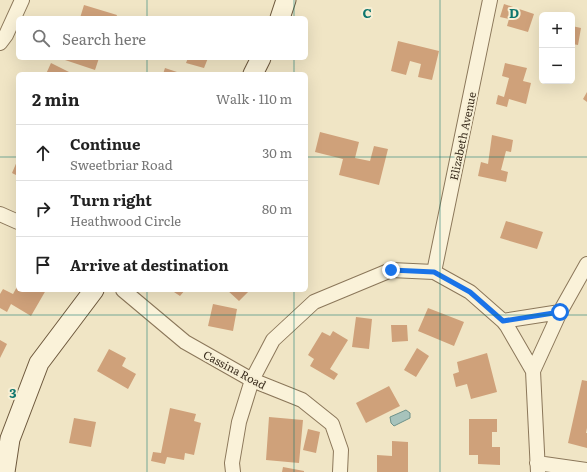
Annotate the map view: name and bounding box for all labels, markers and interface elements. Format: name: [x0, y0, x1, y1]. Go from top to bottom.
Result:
text: C: [362, 3, 372, 22]
text: D: [509, 3, 519, 22]
map controls: [539, 12, 575, 84]
button: +: [539, 12, 575, 48]
search box: [16, 16, 308, 60]
icon: search: [30, 27, 52, 49]
text: Search here: [62, 27, 146, 50]
button: −: [539, 48, 575, 84]
text: 2 min: [32, 86, 80, 111]
text: Walk · 110 m: [216, 89, 292, 108]
street label: Elizabeth Avenue: [445, 90, 479, 182]
text: Continue: [70, 132, 140, 155]
icon: ahead: [32, 142, 54, 164]
text: 30 m: [262, 143, 292, 162]
text: Sweetbriar Road: [70, 155, 173, 174]
text: Turn right: [70, 188, 152, 211]
icon: right: [32, 198, 54, 220]
text: 80 m: [262, 199, 292, 218]
text: Heathwood Circle: [70, 211, 181, 230]
text: Arrive at destination: [70, 253, 229, 276]
icon: arrive: [32, 254, 54, 276]
route end: [382, 261, 400, 279]
route start: [551, 303, 569, 321]
street label: Cassina Road: [201, 346, 269, 392]
text: 3: [9, 383, 17, 402]

